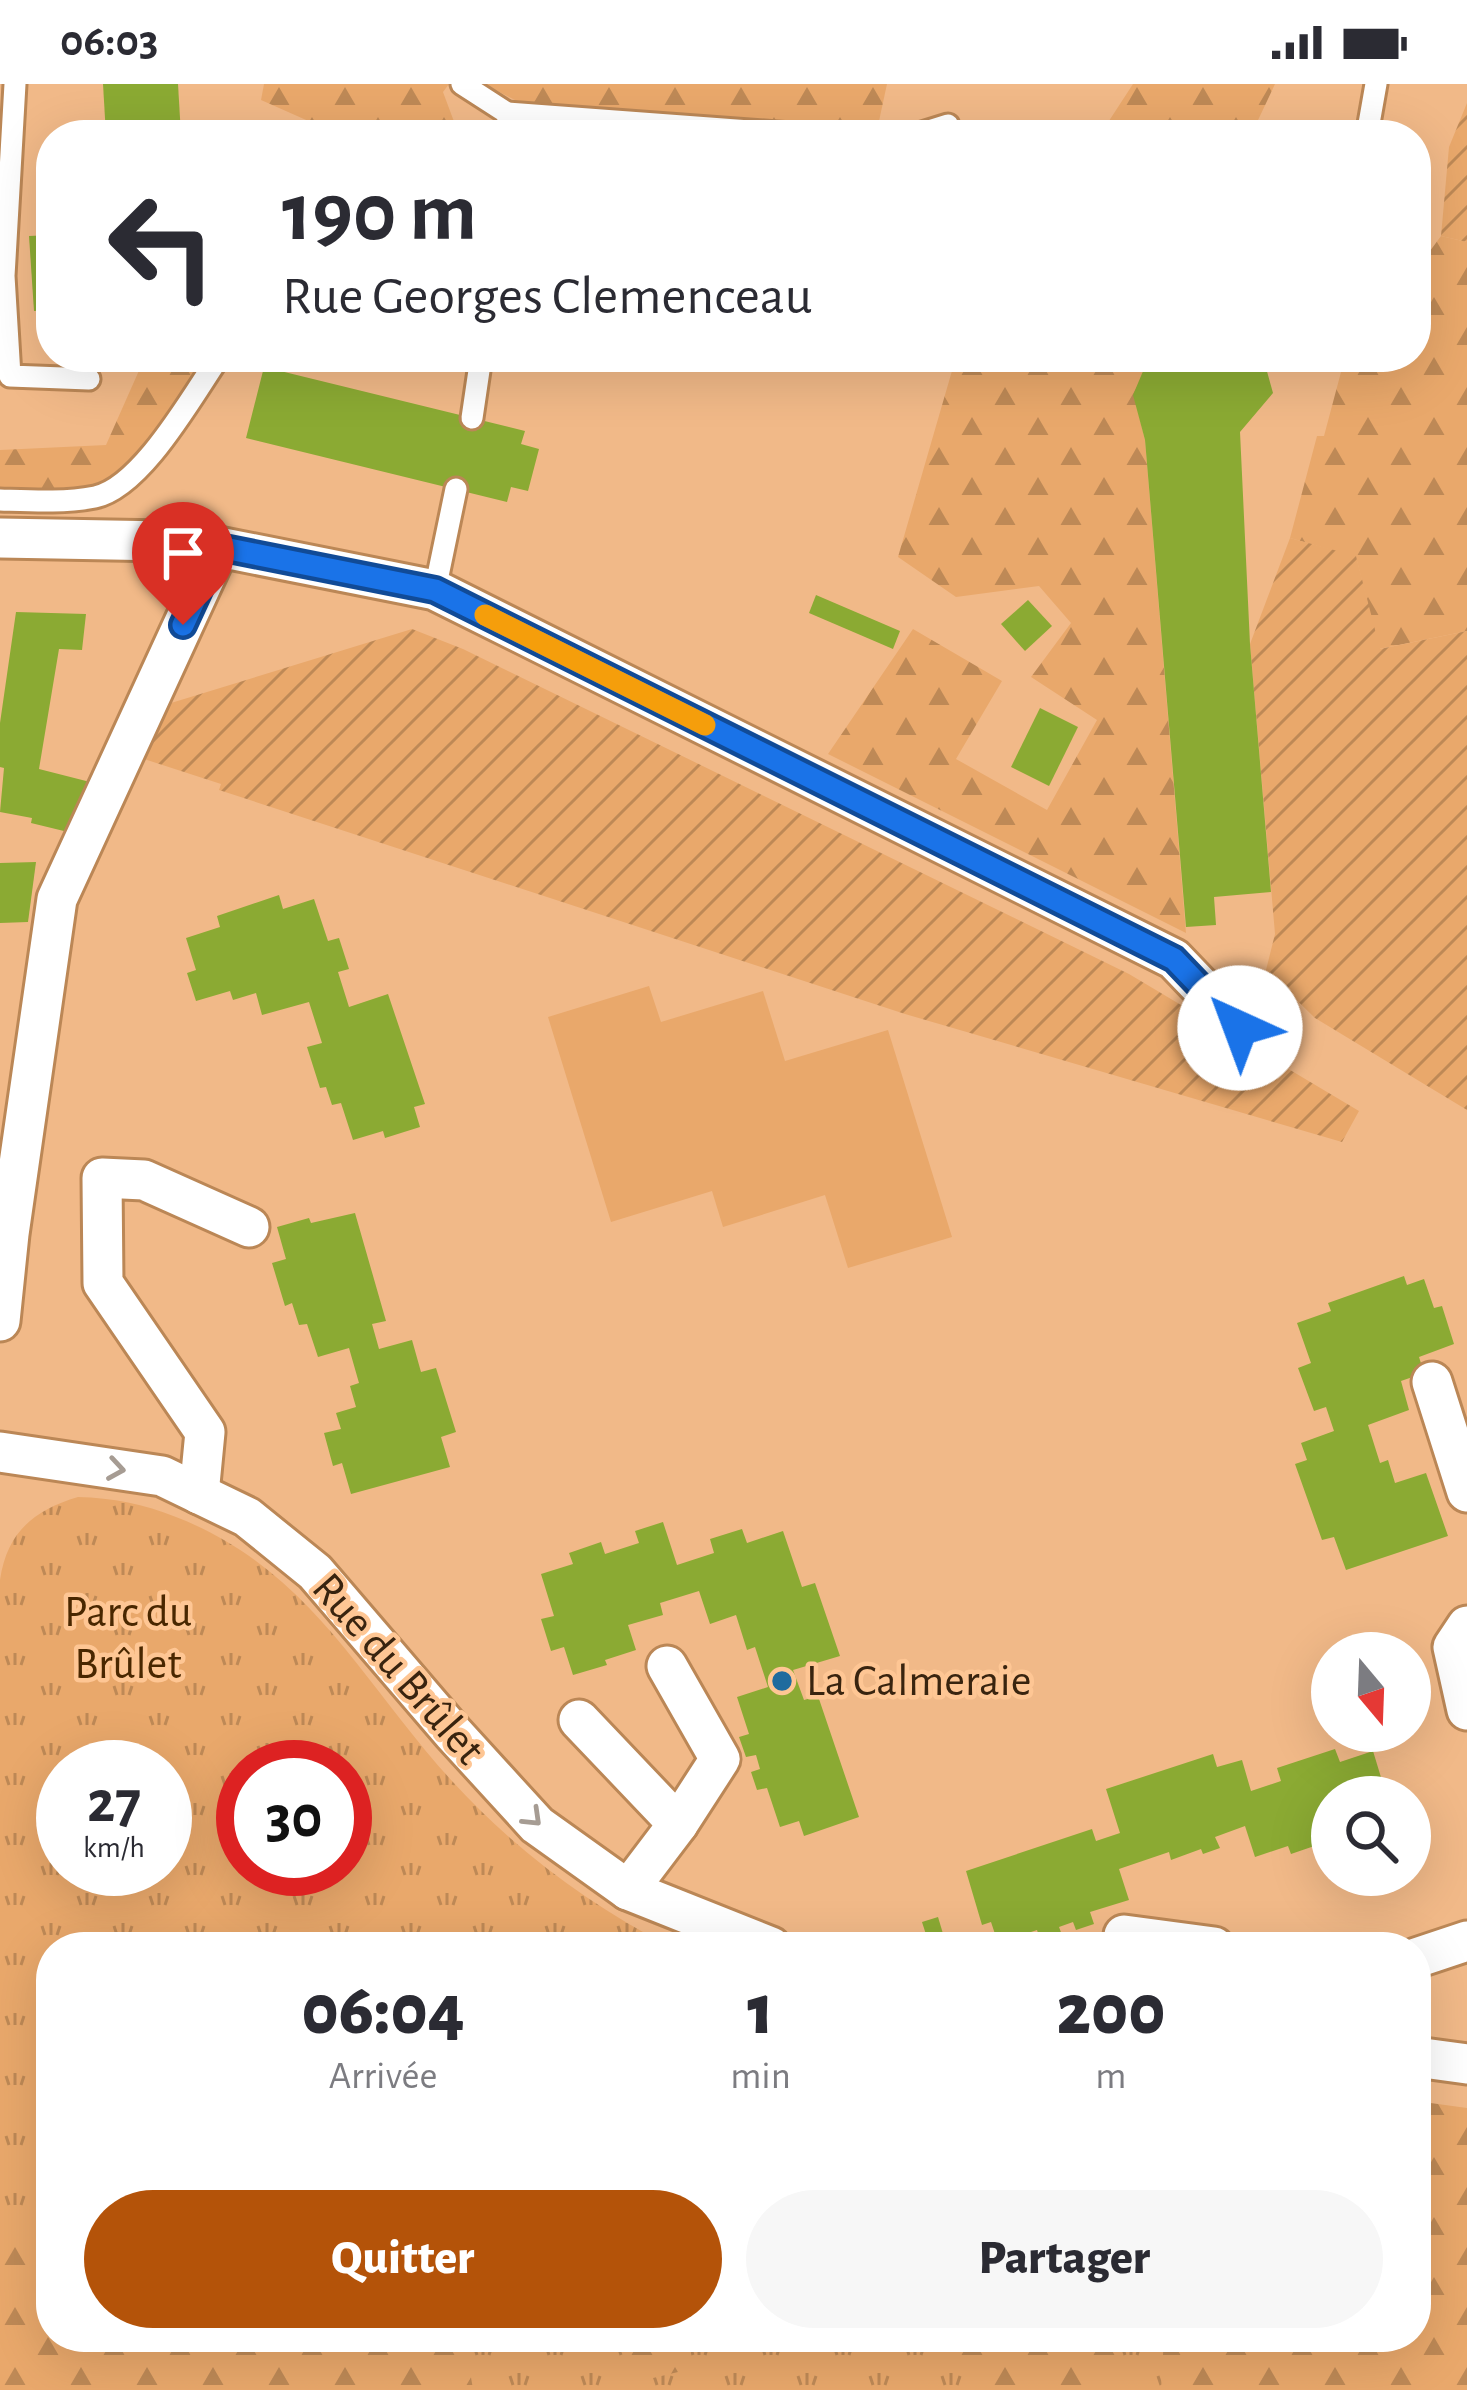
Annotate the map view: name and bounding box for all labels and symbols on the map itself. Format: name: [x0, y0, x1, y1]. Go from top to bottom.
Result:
pin: [132, 502, 234, 625]
position arrow: [1177, 965, 1303, 1091]
one-way arrow: [106, 1455, 125, 1481]
street label: Rue du Brûlet: [304, 1565, 492, 1773]
park label: Parc du Brûlet: [64, 1590, 192, 1687]
north arrow: [1311, 1632, 1431, 1752]
place label: La Calmeraie: [806, 1659, 1032, 1704]
marker: La Calmeraie: [769, 1668, 795, 1694]
speed limit sign: 30: [216, 1740, 372, 1896]
one-way arrow: [519, 1804, 541, 1826]

